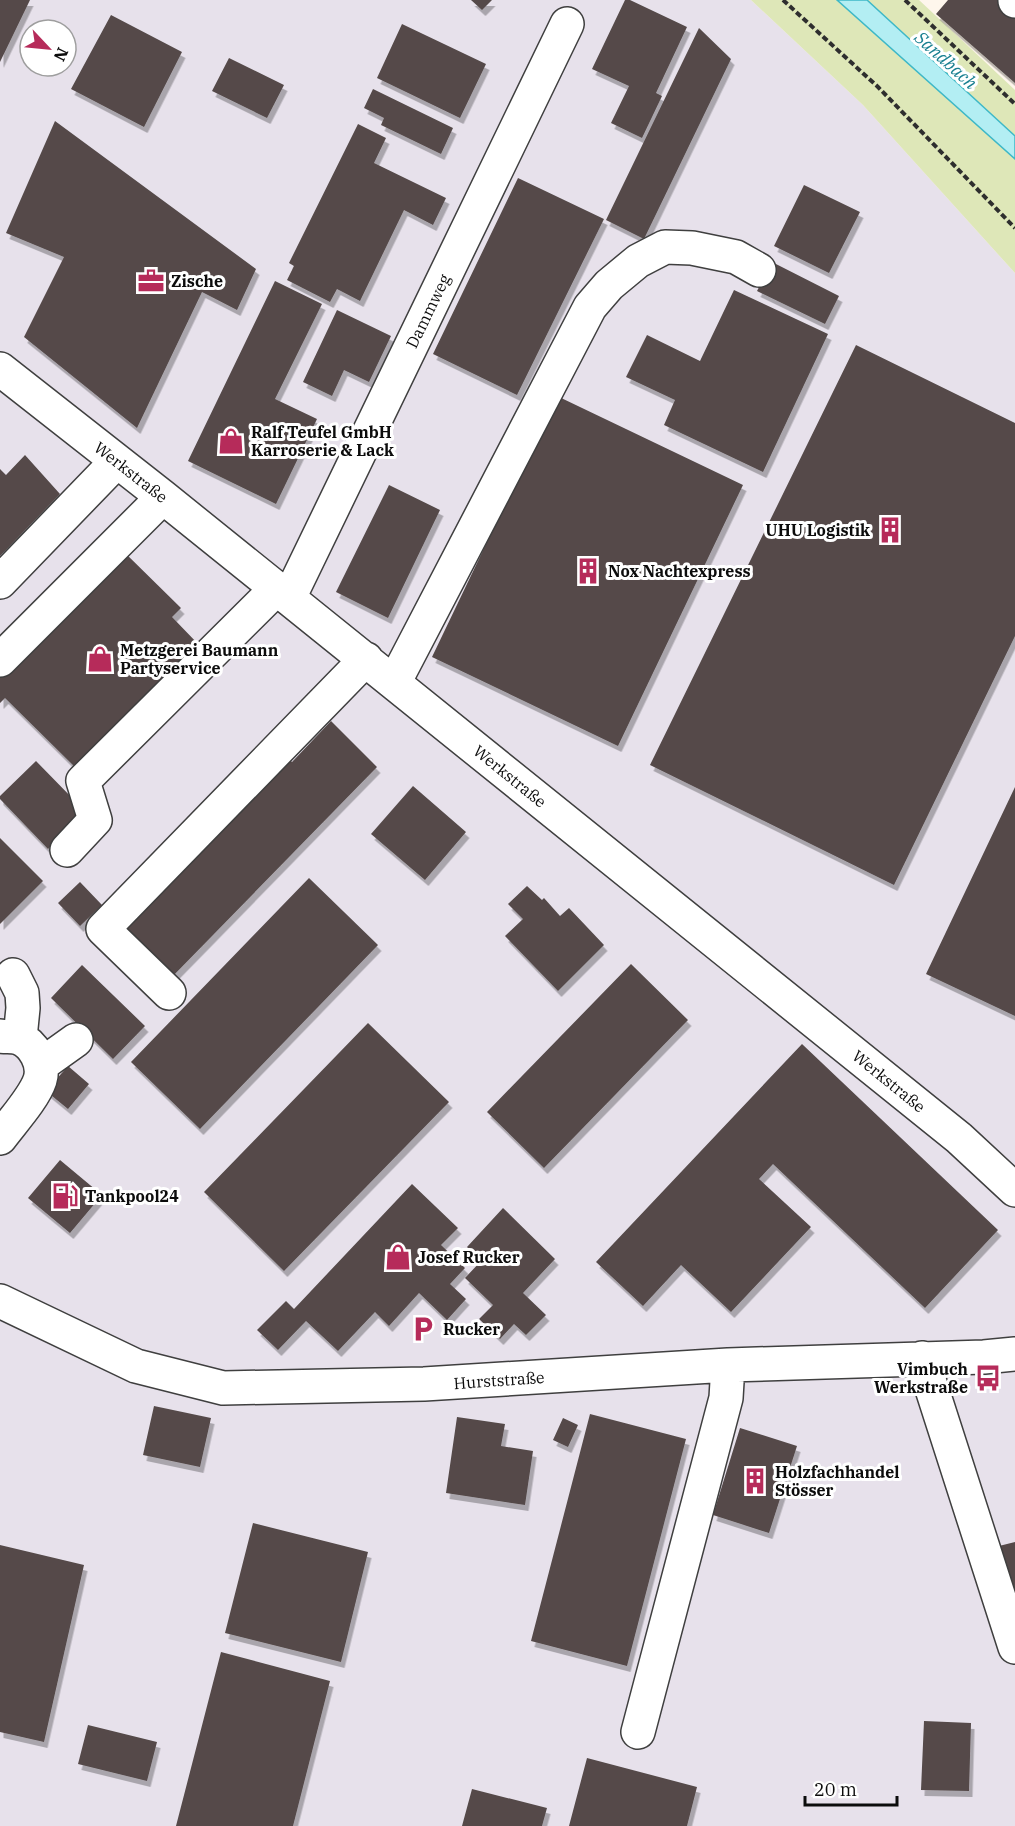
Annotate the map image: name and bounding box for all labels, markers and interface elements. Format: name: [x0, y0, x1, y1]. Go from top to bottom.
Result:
north arrow: [18, 18, 78, 78]
water label: Sandbach: [909, 25, 982, 94]
text: N: [50, 45, 73, 65]
office icon: Zische: [136, 266, 166, 296]
street label: Dammweg: [401, 270, 455, 351]
place label: Zische: [171, 271, 223, 291]
place label: Ralf Teufel GmbH Karroserie & Lack: [251, 422, 394, 460]
shop icon: Ralf Teufel GmbH Karroserie & Lack: [216, 426, 246, 456]
street label: Werkstraße: [90, 437, 172, 507]
building icon: UHU Logistik: [875, 515, 905, 545]
place label: UHU Logistik: [765, 520, 870, 540]
building icon: Nox Nachtexpress: [573, 556, 603, 586]
place label: Nox Nachtexpress: [608, 561, 751, 581]
place label: Metzgerei Baumann Partyservice: [120, 640, 279, 678]
shop icon: Metzgerei Baumann Partyservice: [85, 644, 115, 674]
street label: Werkstraße: [470, 741, 550, 811]
street label: Werkstraße: [849, 1046, 929, 1116]
fuel station icon: Tankpool24: [50, 1181, 80, 1211]
place label: Tankpool24: [85, 1186, 179, 1206]
shop icon: Josef Rucker: [383, 1242, 413, 1272]
place label: Josef Rucker: [418, 1247, 520, 1267]
parking icon: Rucker: [408, 1314, 438, 1344]
place label: Rucker: [443, 1319, 500, 1339]
place label: Vimbuch Werkstraße: [874, 1359, 968, 1397]
bus stop icon: Vimbuch Werkstraße: [973, 1363, 1003, 1393]
street label: Hurststraße: [453, 1367, 545, 1393]
place label: Holzfachhandel Stösser: [775, 1462, 899, 1500]
building icon: Holzfachhandel Stösser: [740, 1466, 770, 1496]
scale bar: [805, 1769, 896, 1807]
text: 20 m: [814, 1778, 857, 1801]

